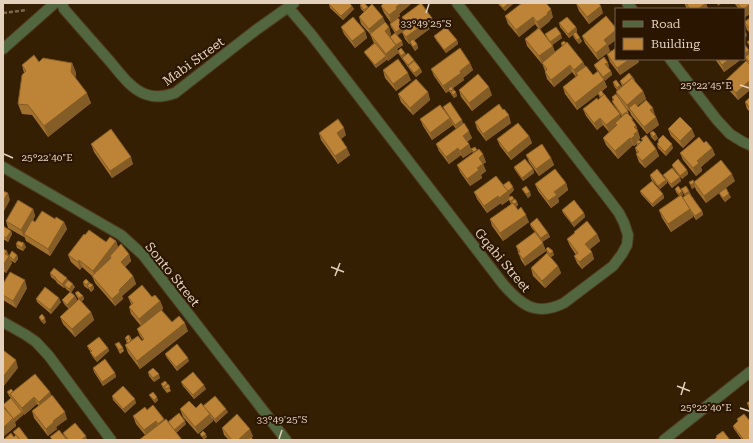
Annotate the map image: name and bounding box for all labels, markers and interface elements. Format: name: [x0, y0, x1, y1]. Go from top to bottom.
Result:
legend: [615, 8, 745, 60]
text: Road: [651, 17, 681, 31]
text: 33°49'25"S: [401, 18, 451, 29]
street label: Mabi Street: [160, 34, 227, 89]
text: Building: [651, 37, 700, 51]
text: 25°22'45"E: [680, 80, 732, 91]
text: 25°22'40"E: [21, 152, 73, 163]
street label: Gqabi Street: [472, 225, 534, 295]
street label: Sonto Street: [142, 239, 203, 309]
text: 25°22'40"E: [680, 402, 732, 413]
text: 33°49'25"S: [257, 414, 307, 425]

